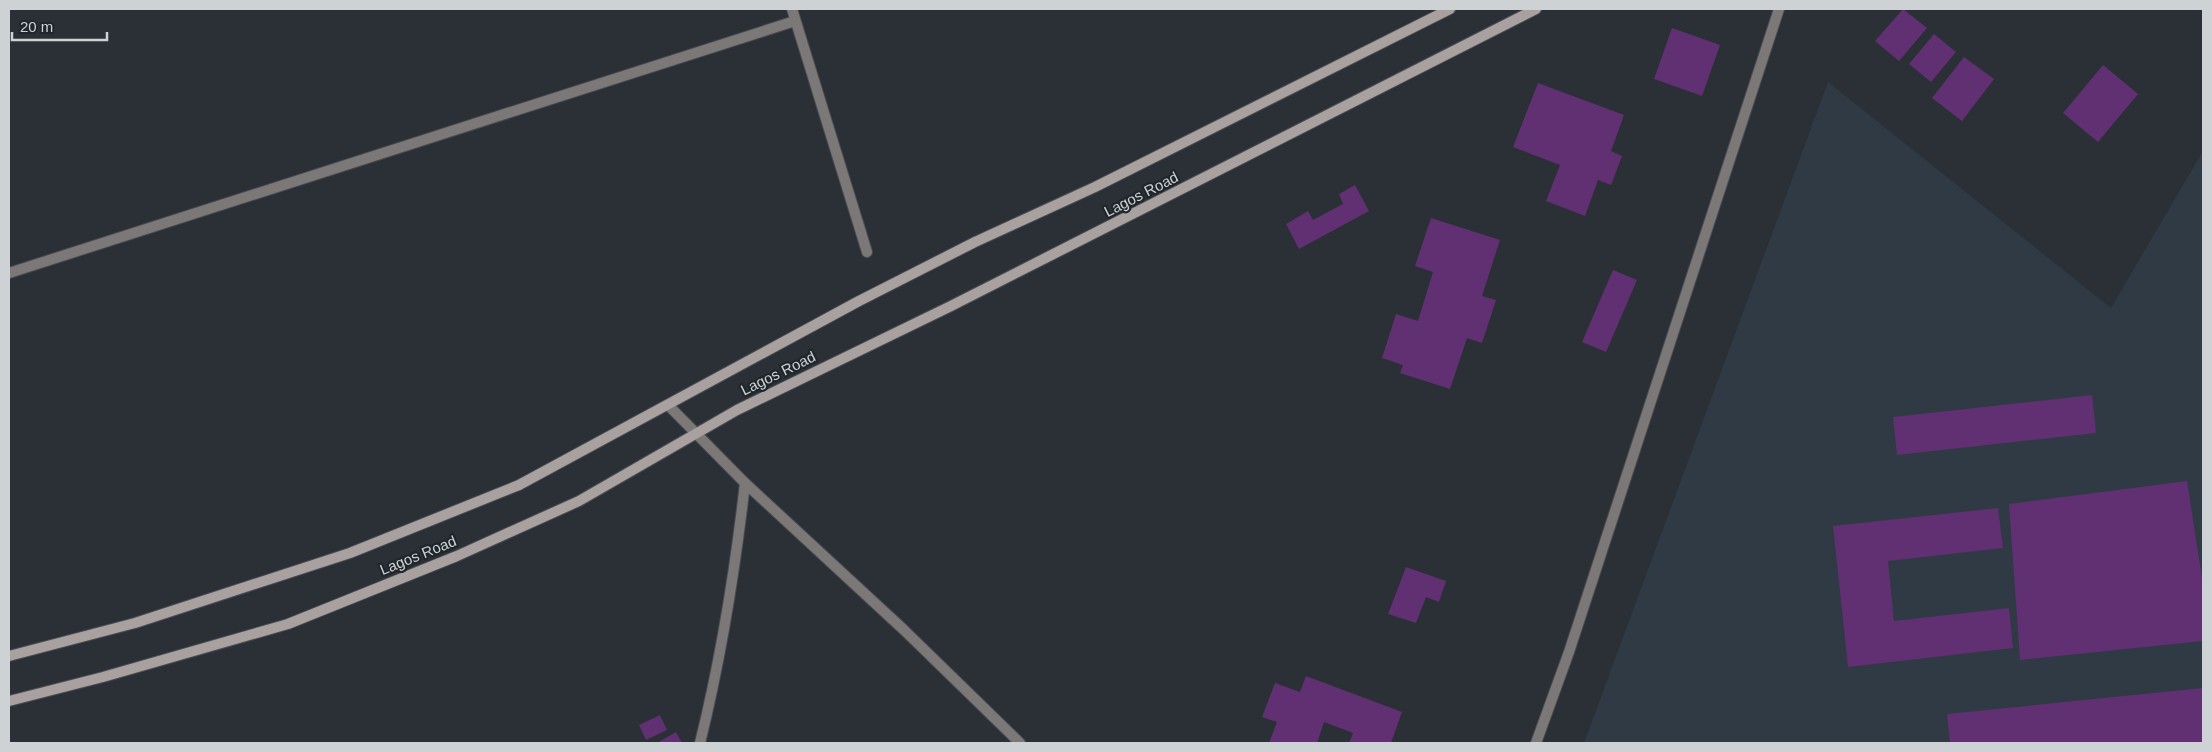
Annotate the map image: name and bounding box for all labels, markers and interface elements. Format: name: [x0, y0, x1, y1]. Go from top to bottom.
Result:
scale bar: [12, 10, 108, 42]
text: 20 m: [20, 18, 53, 35]
street label: Lagos Road: [1101, 168, 1181, 220]
street label: Lagos Road: [738, 348, 818, 398]
street label: Lagos Road: [377, 532, 459, 578]

